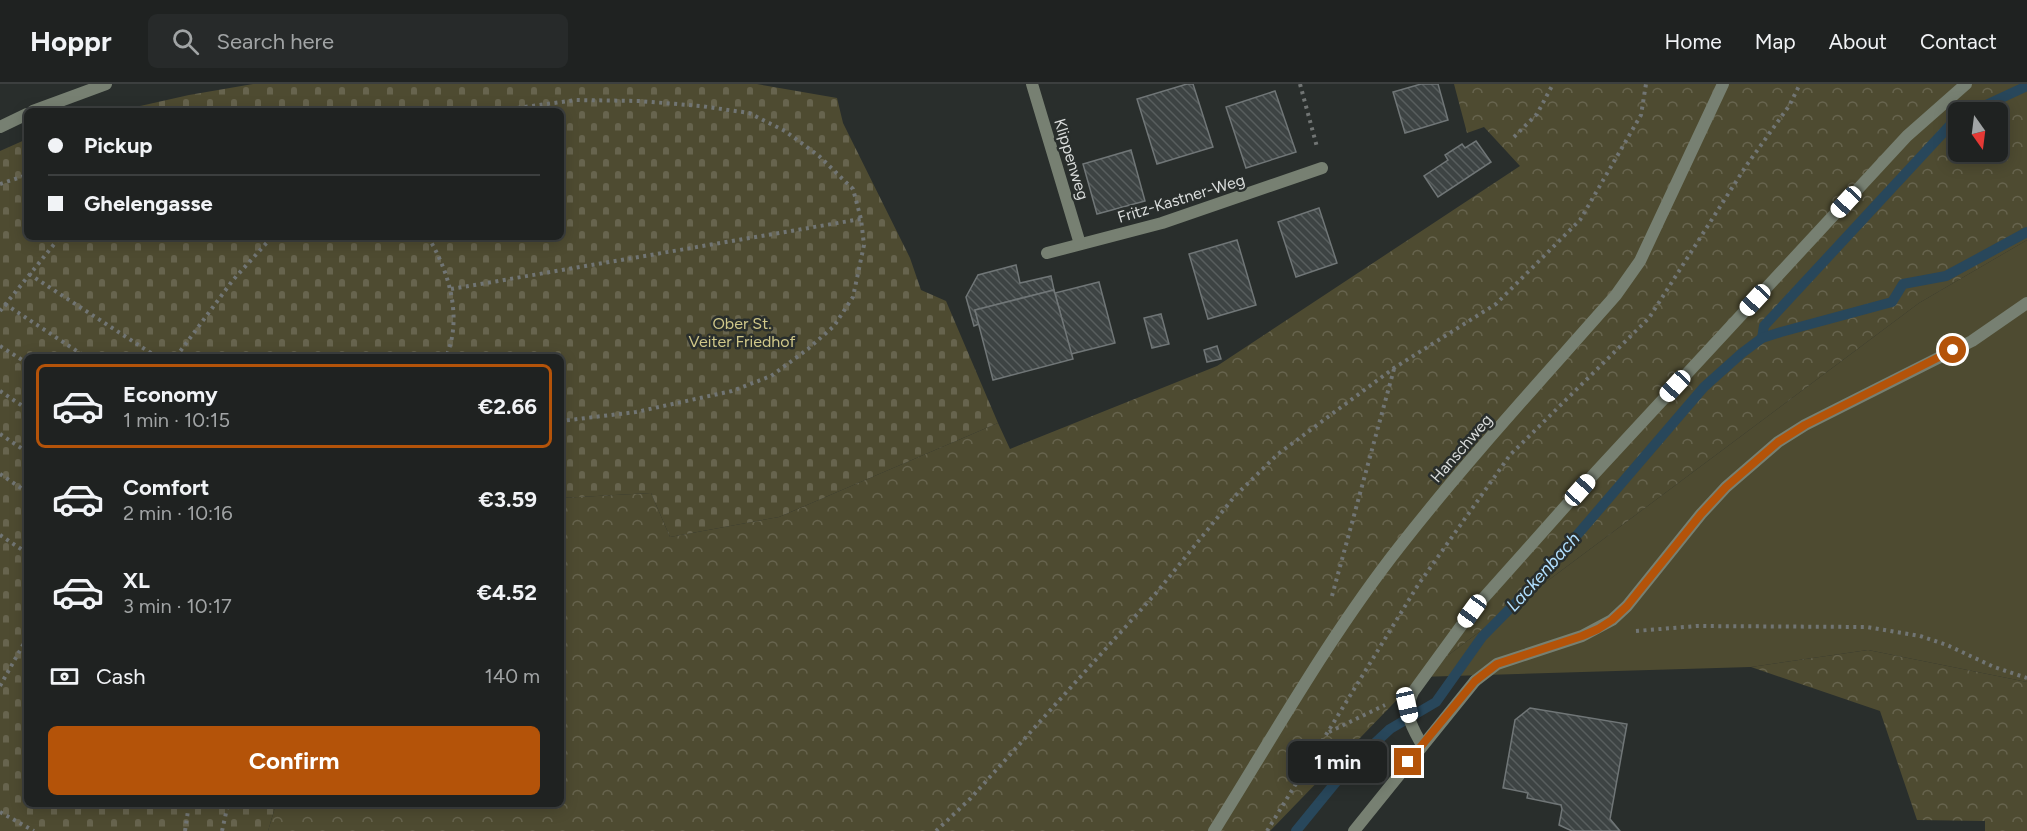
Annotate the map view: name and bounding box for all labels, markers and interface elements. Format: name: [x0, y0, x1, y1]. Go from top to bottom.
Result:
search box: [148, 14, 568, 68]
text: Hoppr: [30, 24, 112, 58]
icon: search: [169, 25, 202, 58]
text: Search here: [217, 28, 334, 55]
text: Home: [1665, 29, 1722, 54]
text: Map: [1755, 29, 1796, 54]
text: About: [1829, 29, 1887, 54]
text: Contact: [1920, 29, 1997, 54]
north arrow: [1948, 102, 2008, 162]
map controls: [1948, 102, 2008, 162]
street label: Klippenweg: [1050, 116, 1093, 202]
text: Pickup: [84, 132, 153, 159]
street label: Fritz-Kastner-Weg: [1115, 170, 1247, 227]
car: [1827, 183, 1865, 221]
text: Ghelengasse: [84, 190, 213, 217]
car: [1736, 281, 1774, 319]
park label: Ober St. Veiter Friedhof: [689, 314, 796, 351]
route start: [1939, 336, 1966, 363]
car: [1656, 367, 1694, 405]
icon: car: [51, 379, 105, 433]
text: Economy: [123, 381, 218, 408]
text: €2.66: [478, 393, 537, 420]
text: 1 min · 10:15: [123, 408, 230, 432]
street label: Hanschweg: [1426, 410, 1496, 486]
car: [1561, 471, 1599, 509]
icon: car: [51, 472, 105, 526]
text: Comfort: [123, 474, 209, 501]
text: €3.59: [478, 486, 537, 513]
text: 2 min · 10:16: [123, 501, 233, 525]
water label: Lackenbach: [1502, 528, 1584, 616]
icon: car: [51, 565, 105, 619]
text: XL: [123, 567, 150, 594]
text: €4.52: [477, 579, 537, 606]
car: [1454, 591, 1490, 631]
text: 3 min · 10:17: [123, 594, 232, 618]
icon: cash: [48, 660, 81, 693]
text: Cash: [96, 663, 146, 690]
text: 140 m: [485, 664, 540, 688]
car: [1394, 685, 1420, 725]
button: Confirm: [48, 726, 540, 795]
callout: 1 min: [1288, 741, 1387, 783]
route end: [1394, 748, 1421, 775]
text: 1 min: [1314, 750, 1361, 774]

